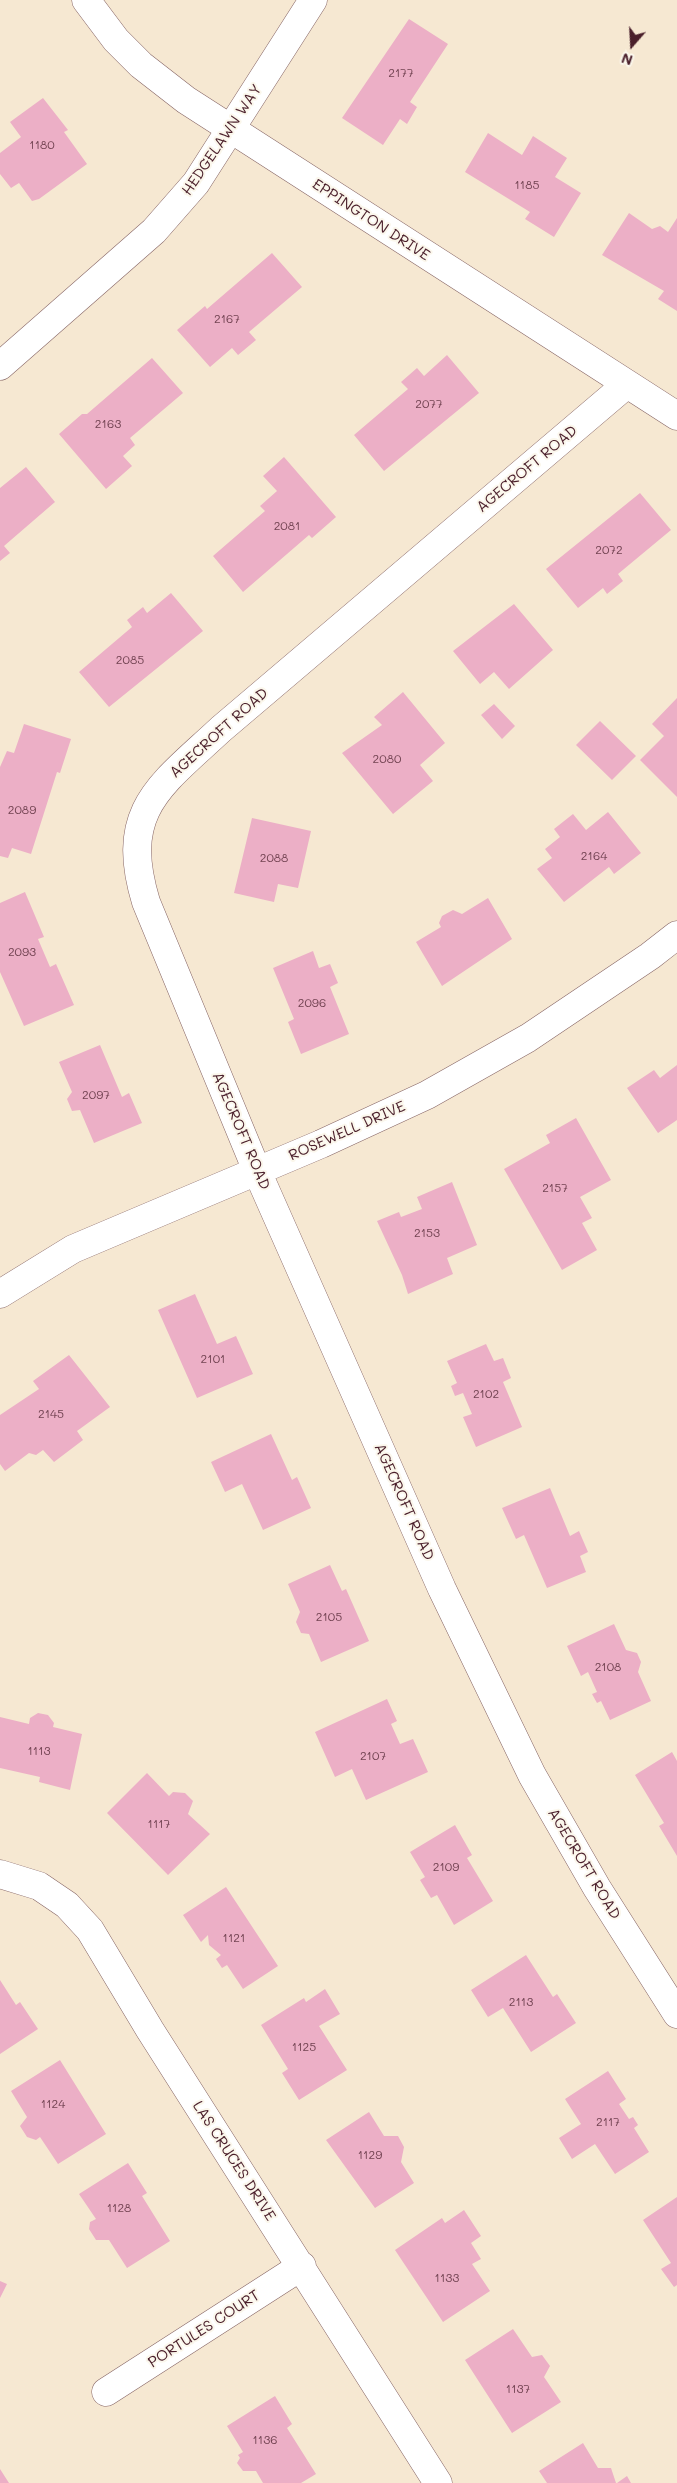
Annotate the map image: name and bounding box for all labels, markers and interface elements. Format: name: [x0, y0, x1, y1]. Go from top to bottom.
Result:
north arrow: [607, 20, 657, 70]
text: N: [619, 49, 635, 70]
house number: 2177: [388, 66, 414, 80]
street label: HEDGELAWN WAY: [178, 81, 266, 199]
house number: 1180: [29, 138, 55, 152]
street label: EPPINGTON DRIVE: [309, 175, 433, 265]
house number: 1185: [515, 178, 539, 192]
house number: 2167: [214, 312, 240, 326]
house number: 2077: [415, 397, 443, 411]
house number: 2163: [95, 417, 121, 431]
street label: AGECROFT ROAD: [473, 422, 581, 516]
house number: 2081: [274, 519, 300, 533]
house number: 2072: [595, 543, 623, 557]
house number: 2085: [116, 653, 144, 667]
street label: AGECROFT ROAD: [166, 684, 272, 782]
house number: 2080: [373, 752, 401, 766]
house number: 2089: [8, 803, 36, 817]
house number: 2164: [581, 849, 607, 863]
house number: 2088: [260, 851, 288, 865]
house number: 2093: [8, 945, 36, 959]
house number: 2096: [298, 996, 326, 1010]
street label: AGECROFT ROAD: [208, 1069, 274, 1193]
house number: 2097: [82, 1088, 110, 1102]
street label: ROSEWELL DRIVE: [286, 1097, 408, 1165]
house number: 2157: [542, 1181, 568, 1195]
house number: 2153: [414, 1226, 440, 1240]
house number: 2101: [201, 1352, 225, 1366]
house number: 2102: [473, 1387, 499, 1401]
house number: 2145: [38, 1407, 64, 1421]
street label: AGECROFT ROAD: [370, 1441, 438, 1563]
house number: 2105: [316, 1610, 342, 1624]
house number: 2108: [595, 1660, 621, 1674]
house number: 1113: [27, 1744, 51, 1758]
house number: 2107: [360, 1749, 386, 1763]
street label: AGECROFT ROAD: [544, 1805, 624, 1923]
house number: 1117: [148, 1817, 170, 1831]
house number: 2109: [433, 1860, 459, 1874]
house number: 1121: [223, 1931, 245, 1945]
house number: 2113: [509, 1995, 533, 2009]
house number: 1125: [292, 2040, 316, 2054]
house number: 1124: [41, 2097, 65, 2111]
street label: LAS CRUCES DRIVE: [189, 2098, 279, 2224]
house number: 2117: [596, 2115, 620, 2129]
house number: 1129: [358, 2148, 382, 2162]
house number: 1128: [107, 2201, 131, 2215]
house number: 1133: [435, 2271, 459, 2285]
street label: PORTULES COURT: [145, 2286, 263, 2372]
house number: 1137: [506, 2382, 530, 2396]
house number: 1136: [252, 2433, 278, 2447]

